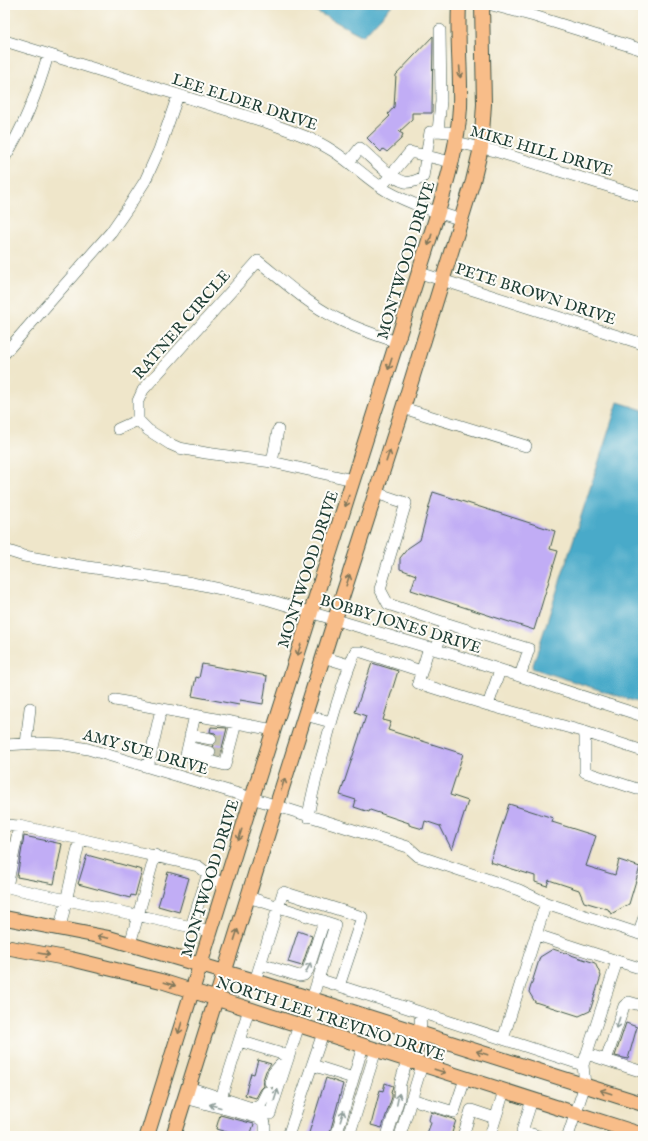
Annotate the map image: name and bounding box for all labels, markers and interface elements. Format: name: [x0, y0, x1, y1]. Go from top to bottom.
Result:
one-way arrow: [456, 65, 463, 78]
street label: LEE ELDER DRIVE: [169, 70, 320, 136]
street label: MIKE HILL DRIVE: [468, 122, 615, 182]
street label: MONTWOOD DRIVE: [373, 179, 441, 342]
one-way arrow: [426, 233, 433, 246]
street label: PETE BROWN DRIVE: [453, 259, 618, 330]
street label: RATNER CIRCLE: [129, 266, 236, 384]
one-way arrow: [386, 357, 393, 370]
one-way arrow: [385, 450, 392, 463]
street label: MONTWOOD DRIVE: [274, 488, 344, 651]
one-way arrow: [342, 495, 350, 507]
one-way arrow: [345, 574, 352, 587]
street label: BOBBY JONES DRIVE: [317, 591, 484, 659]
one-way arrow: [295, 644, 303, 656]
street label: AMY SUE DRIVE: [79, 725, 211, 780]
one-way arrow: [280, 778, 287, 791]
street label: MONTWOOD DRIVE: [177, 797, 245, 960]
one-way arrow: [236, 829, 243, 842]
one-way arrow: [233, 928, 240, 941]
one-way arrow: [97, 932, 110, 940]
one-way arrow: [37, 950, 50, 958]
one-way arrow: [304, 963, 312, 975]
street label: NORTH LEE TREVINO DRIVE: [213, 973, 448, 1067]
one-way arrow: [163, 981, 176, 988]
one-way arrow: [614, 1016, 621, 1029]
one-way arrow: [176, 1021, 183, 1034]
one-way arrow: [476, 1049, 489, 1056]
one-way arrow: [433, 1068, 446, 1075]
one-way arrow: [599, 1088, 612, 1095]
one-way arrow: [273, 1089, 280, 1102]
one-way arrow: [394, 1093, 402, 1106]
one-way arrow: [209, 1102, 222, 1109]
one-way arrow: [339, 1110, 346, 1123]

